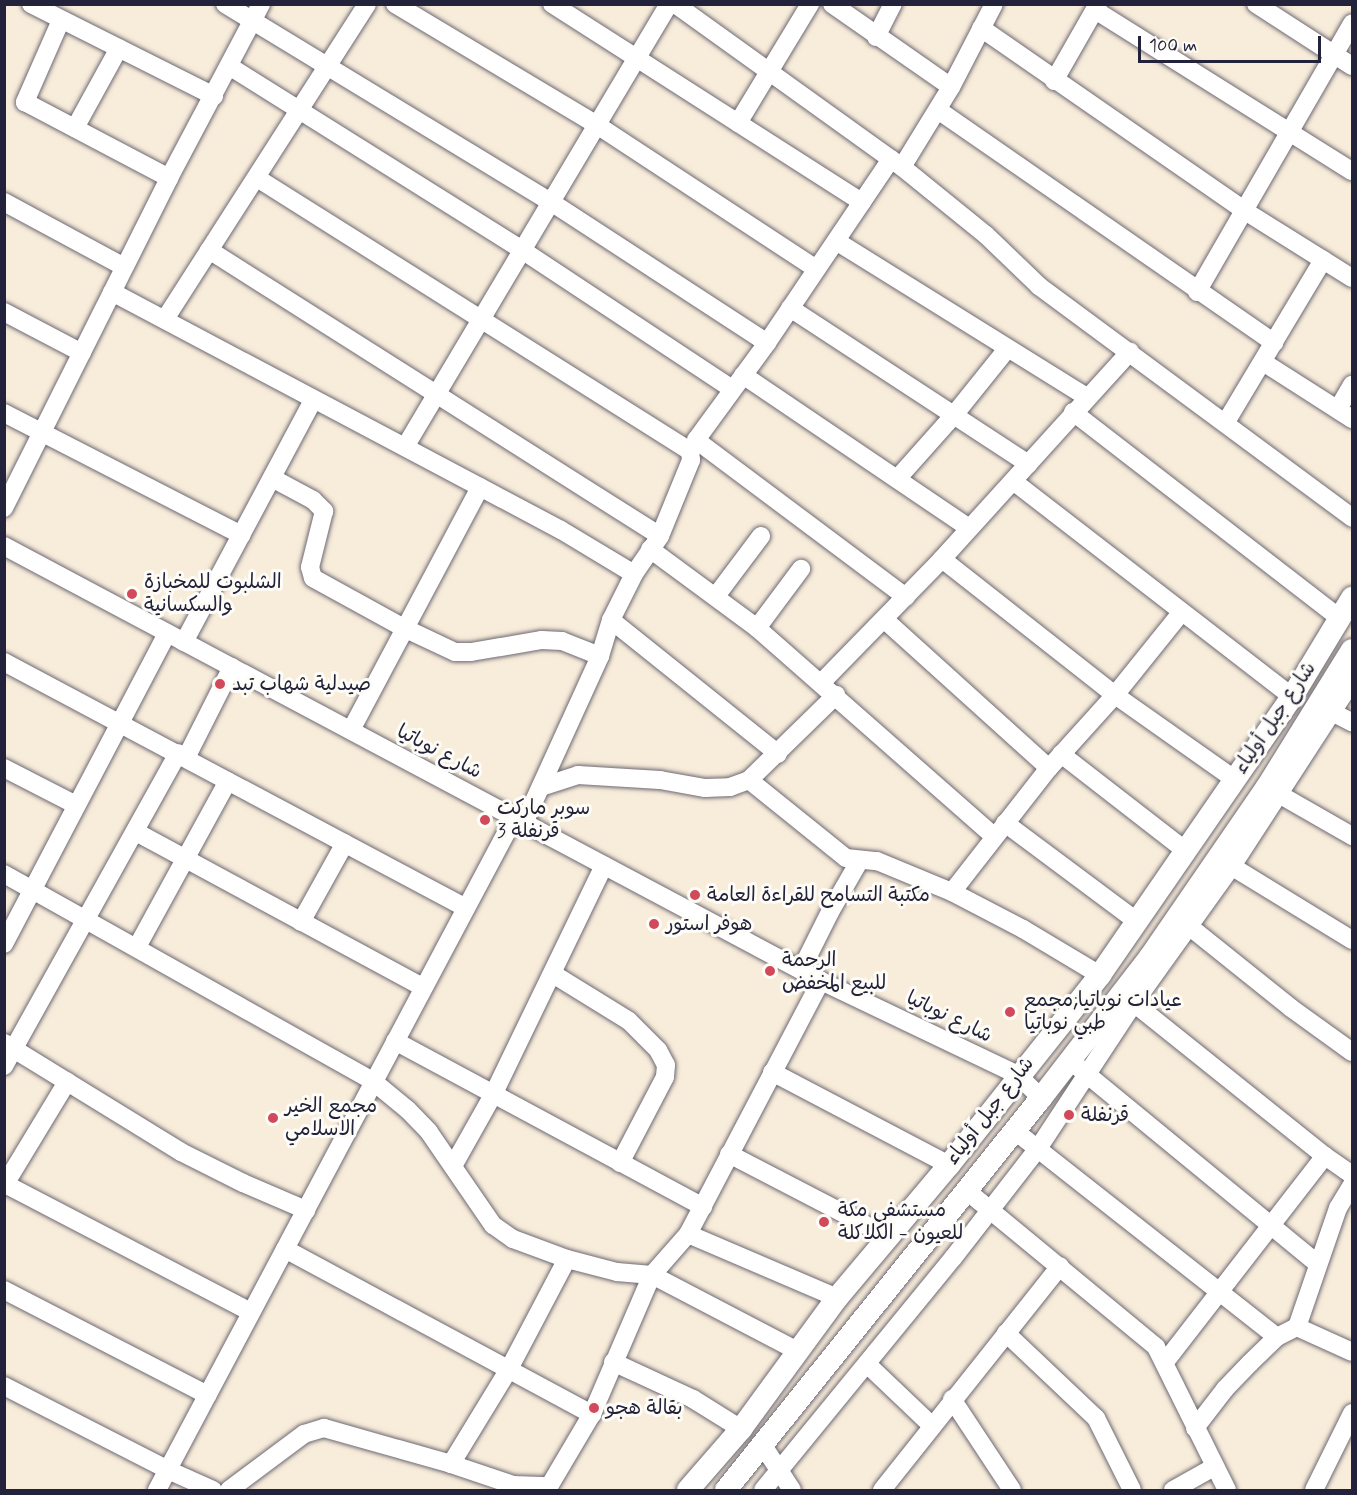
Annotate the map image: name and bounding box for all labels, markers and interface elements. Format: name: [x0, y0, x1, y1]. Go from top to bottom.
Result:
scale bar: [1141, 24, 1324, 62]
text: 100 m: [1149, 34, 1197, 58]
place label: الشلبوت للمخبازة والسكسانية: [144, 570, 282, 617]
marker: الشلبوت للمخبازة والسكسانية: [125, 587, 139, 601]
street label: شارع جبل أولياء: [1229, 657, 1321, 779]
place label: صيدلية شهاب تبد: [232, 672, 371, 696]
marker: صيدلية شهاب تبد: [213, 677, 227, 691]
street label: شارع نوباتيا: [392, 720, 486, 784]
place label: سوبر ماركت قرنفلة 3: [497, 796, 590, 843]
marker: سوبر ماركت قرنفلة 3: [478, 813, 492, 827]
place label: مكتبة التسامح للقراءة العامة: [707, 883, 930, 907]
marker: مكتبة التسامح للقراءة العامة: [688, 888, 702, 902]
place label: هوفر استور: [666, 912, 752, 936]
marker: هوفر استور: [647, 917, 661, 931]
place label: الرحمة للبيع المخفض: [782, 948, 886, 995]
marker: الرحمة للبيع المخفض: [763, 964, 777, 978]
street label: شارع نوباتيا: [902, 986, 996, 1048]
place label: عيادات نوباتيا;مجمع طبي نوباتيا: [1024, 988, 1182, 1035]
marker: عيادات نوباتيا;مجمع طبي نوباتيا: [1001, 1003, 1019, 1021]
street label: شارع جبل أولياء: [941, 1052, 1039, 1170]
place label: مجمع الخير الاسلامي: [285, 1094, 377, 1141]
place label: قرنفلة: [1081, 1103, 1129, 1127]
marker: قرنفلة: [1062, 1108, 1076, 1122]
marker: مجمع الخير الاسلامي: [266, 1111, 280, 1125]
place label: مستشفى مكة للعيون - الكلاكلة: [838, 1198, 963, 1245]
marker: مستشفى مكة للعيون - الكلاكلة: [815, 1213, 833, 1231]
place label: بقالة هجو: [606, 1396, 683, 1420]
marker: بقالة هجو: [587, 1401, 601, 1415]

